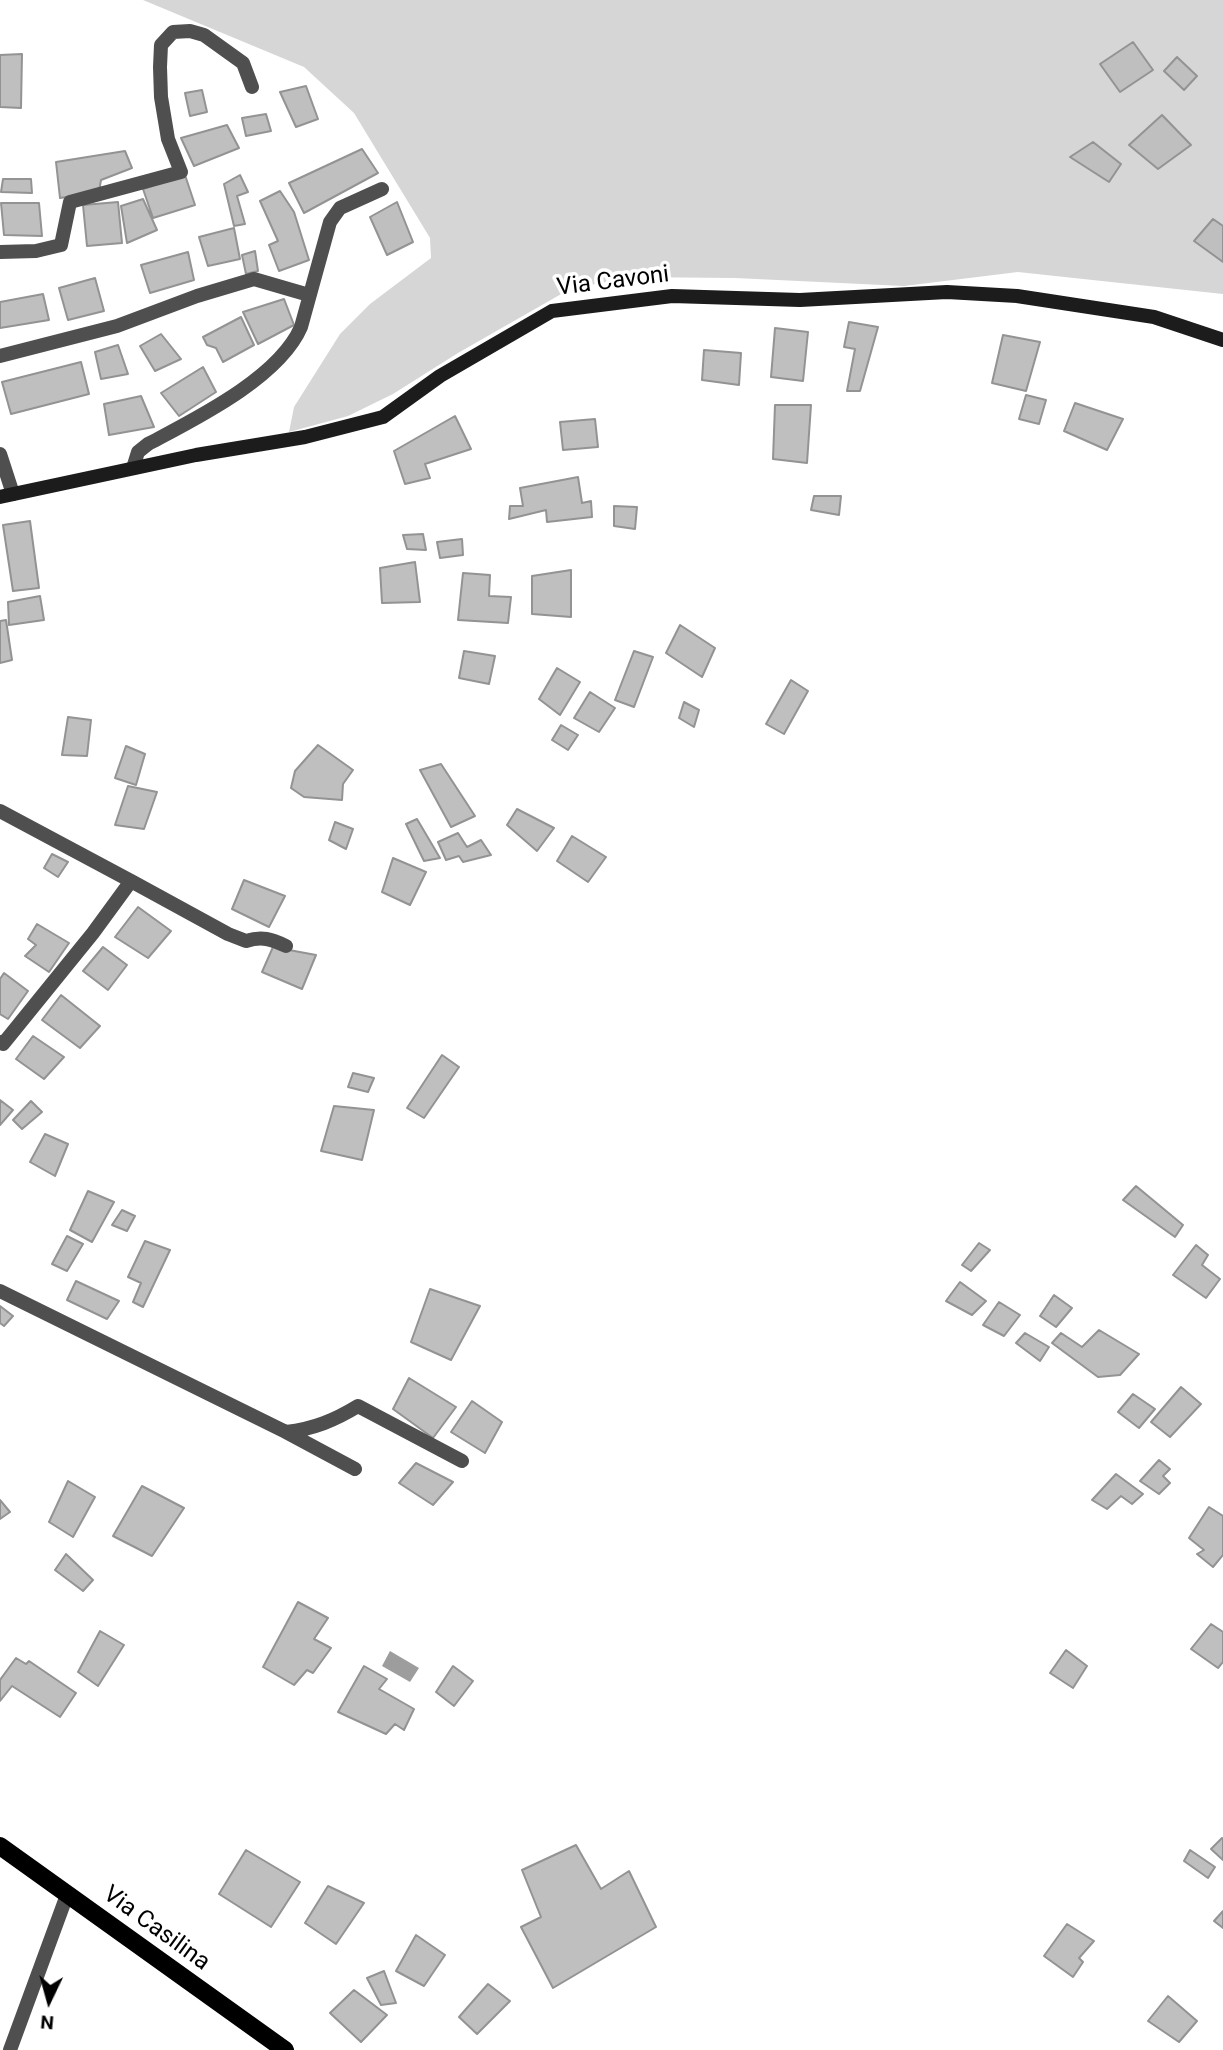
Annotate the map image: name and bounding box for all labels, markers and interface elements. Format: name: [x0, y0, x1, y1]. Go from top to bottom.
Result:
street label: Via Cavoni: [555, 261, 671, 303]
street label: Via Casilina: [97, 1881, 215, 1977]
north arrow: [14, 1966, 84, 2036]
text: N: [39, 2010, 55, 2034]

